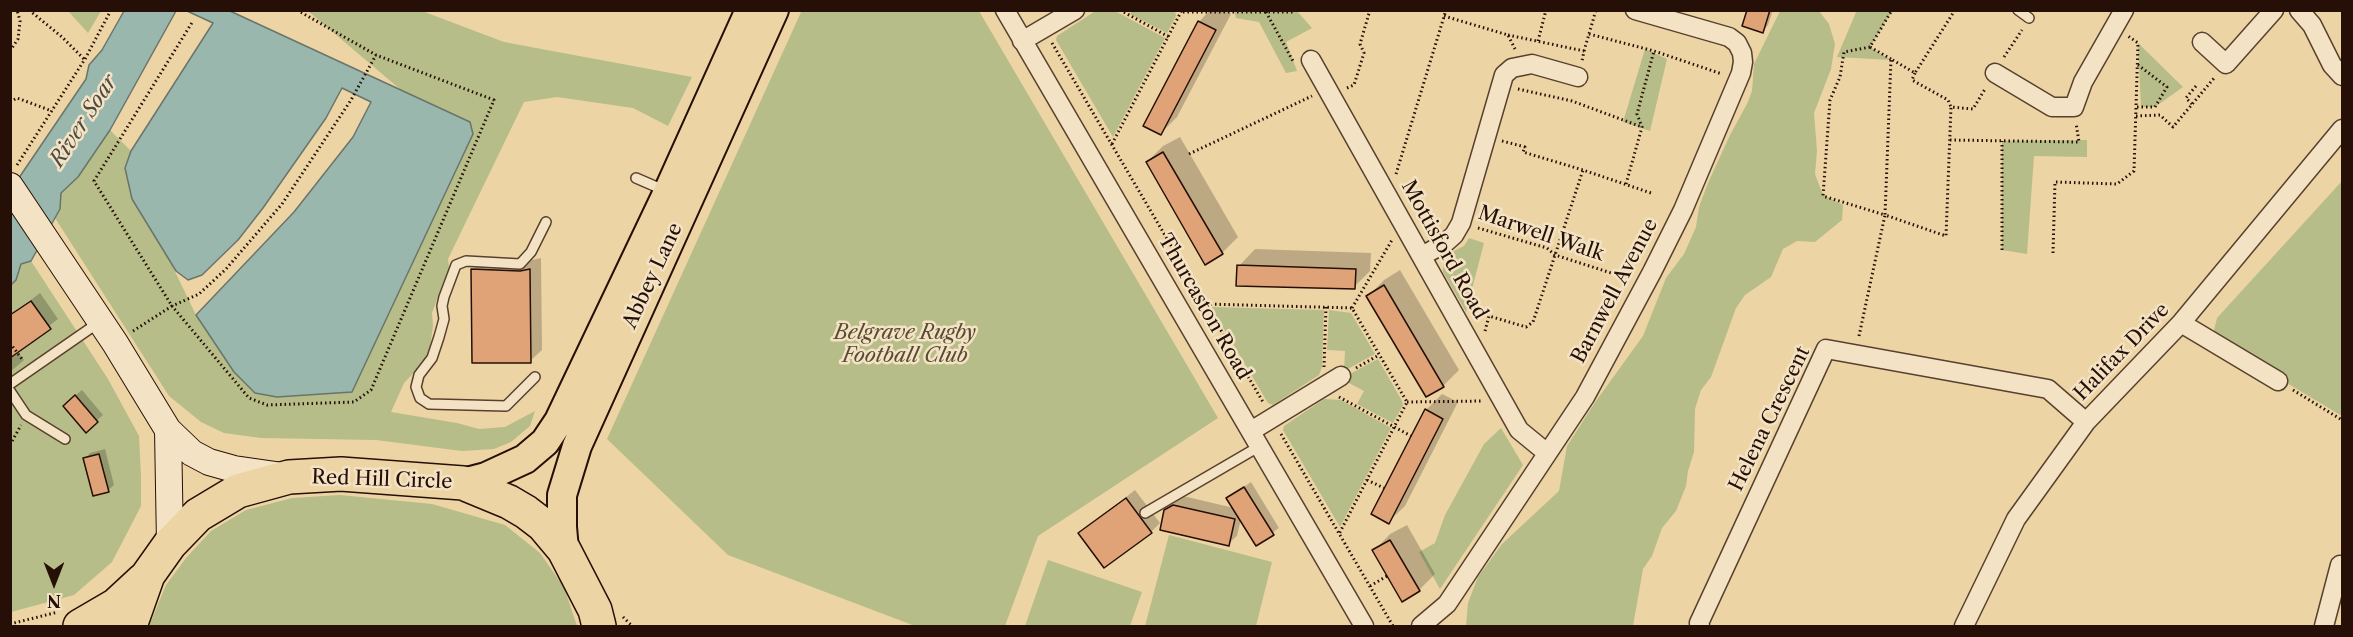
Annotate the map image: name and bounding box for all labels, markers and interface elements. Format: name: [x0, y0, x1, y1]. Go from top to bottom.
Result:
water label: River Soar: [45, 70, 123, 172]
street label: Mottisford Road: [1396, 176, 1492, 324]
street label: Marwell Walk: [1475, 201, 1607, 267]
street label: Barnwell Avenue: [1567, 215, 1663, 367]
street label: Abbey Lane: [618, 219, 688, 333]
street label: Thurcaston Road: [1153, 230, 1255, 384]
street label: Halifax Drive: [2070, 298, 2174, 406]
park label: Belgrave Rugby Football Club: [834, 321, 976, 368]
street label: Helena Crescent: [1725, 343, 1815, 495]
street label: Red Hill Circle: [311, 466, 453, 494]
north arrow: [24, 553, 84, 613]
text: N: [47, 591, 61, 611]

